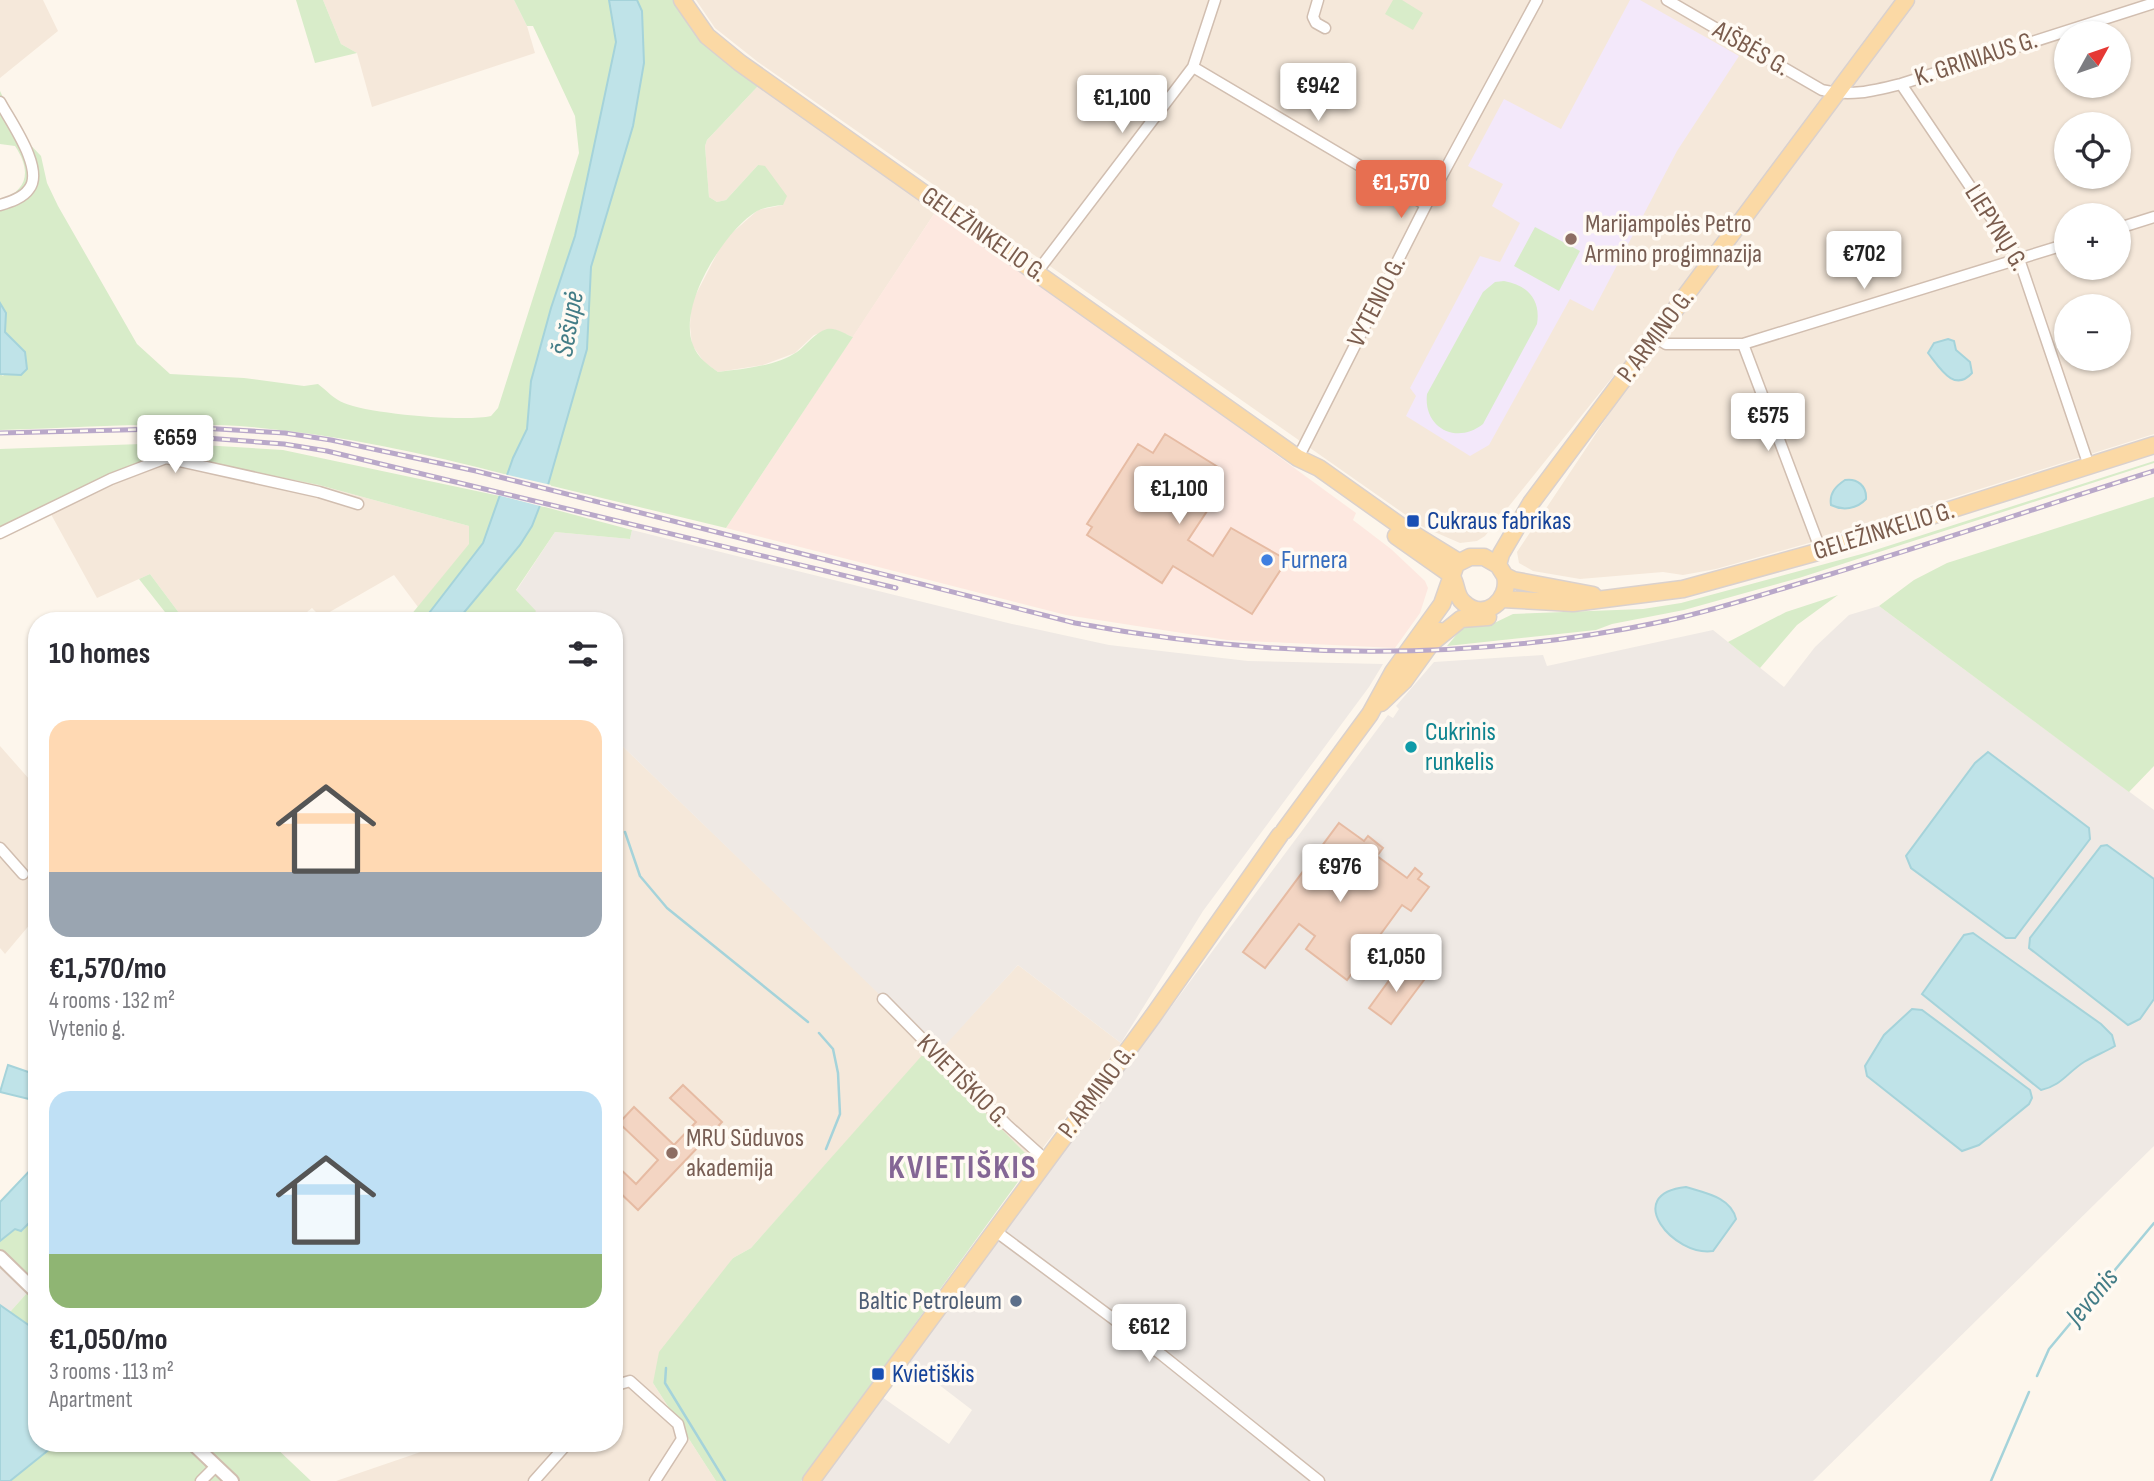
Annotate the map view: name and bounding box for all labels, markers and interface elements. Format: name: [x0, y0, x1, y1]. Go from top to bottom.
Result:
street label: AIŠBĖS G.: [1706, 14, 1795, 83]
north arrow: [2054, 21, 2132, 98]
map controls: [2054, 21, 2131, 371]
street label: K. GRINIAUS G.: [1911, 25, 2041, 93]
pin: €942: [1277, 64, 1359, 123]
text: €942: [1296, 72, 1340, 100]
pin: €1,100: [1065, 76, 1179, 135]
text: €1,100: [1093, 84, 1151, 112]
button: locate: [2054, 112, 2131, 189]
pin: €1,570: [1344, 160, 1458, 220]
text: €1,570: [1372, 169, 1430, 197]
street label: LIEPYNŲ G.: [1958, 179, 2034, 277]
street label: GELEŽINKELIO G.: [916, 181, 1052, 289]
button: +: [2054, 203, 2131, 280]
place label: Marijampolės Petro Armino progimnazija: [1584, 209, 1762, 270]
marker: Marijampolės Petro Armino progimnazija: [1563, 231, 1579, 247]
pin: €702: [1823, 232, 1905, 291]
text: €702: [1842, 240, 1886, 268]
street label: VYTENIO G.: [1341, 252, 1413, 352]
street label: P. ARMINO G.: [1611, 283, 1701, 389]
water label: Šešupė: [547, 288, 591, 359]
button: −: [2054, 294, 2131, 371]
pin: €575: [1727, 393, 1809, 453]
text: €575: [1747, 402, 1789, 430]
pin: €659: [134, 416, 216, 475]
text: €659: [153, 424, 197, 452]
pin: €1,100: [1122, 466, 1236, 526]
text: €1,100: [1150, 475, 1208, 503]
street label: GELEŽINKELIO G.: [1810, 495, 1958, 567]
place label: Cukraus fabrikas: [1427, 506, 1571, 537]
marker: Cukraus fabrikas: [1405, 513, 1421, 529]
place label: Furnera: [1281, 545, 1348, 576]
marker: Furnera: [1259, 552, 1275, 568]
icon: filters: [564, 635, 602, 673]
text: 10 homes: [49, 636, 150, 672]
place label: Cukrinis runkelis: [1425, 717, 1496, 778]
marker: Cukrinis runkelis: [1403, 739, 1419, 755]
icon: home: [263, 766, 389, 892]
pin: €976: [1299, 844, 1381, 904]
text: €976: [1318, 853, 1362, 881]
pin: €1,050: [1339, 934, 1453, 994]
text: €1,050: [1367, 943, 1425, 971]
text: €1,570/mo: [49, 951, 167, 987]
text: 4 rooms · 132 m²: [49, 987, 175, 1015]
text: Vytenio g.: [49, 1015, 125, 1043]
street label: KVIETIŠKIO G.: [910, 1028, 1016, 1134]
street label: P. ARMINO G.: [1052, 1039, 1142, 1145]
place label: MRU Sūduvos akademija: [686, 1123, 804, 1184]
icon: home: [263, 1137, 389, 1263]
marker: MRU Sūduvos akademija: [664, 1145, 680, 1161]
district label: KVIETIŠKIS: [888, 1148, 1038, 1188]
water label: Jevonis: [2057, 1261, 2126, 1334]
place label: Baltic Petroleum: [858, 1286, 1002, 1317]
marker: Baltic Petroleum: [1008, 1293, 1024, 1309]
pin: €612: [1108, 1304, 1190, 1364]
text: €612: [1128, 1313, 1170, 1341]
text: €1,050/mo: [49, 1322, 168, 1358]
text: 3 rooms · 113 m²: [49, 1358, 174, 1386]
place label: Kvietiškis: [892, 1359, 975, 1390]
marker: Kvietiškis: [870, 1366, 886, 1382]
text: Apartment: [49, 1386, 133, 1414]

